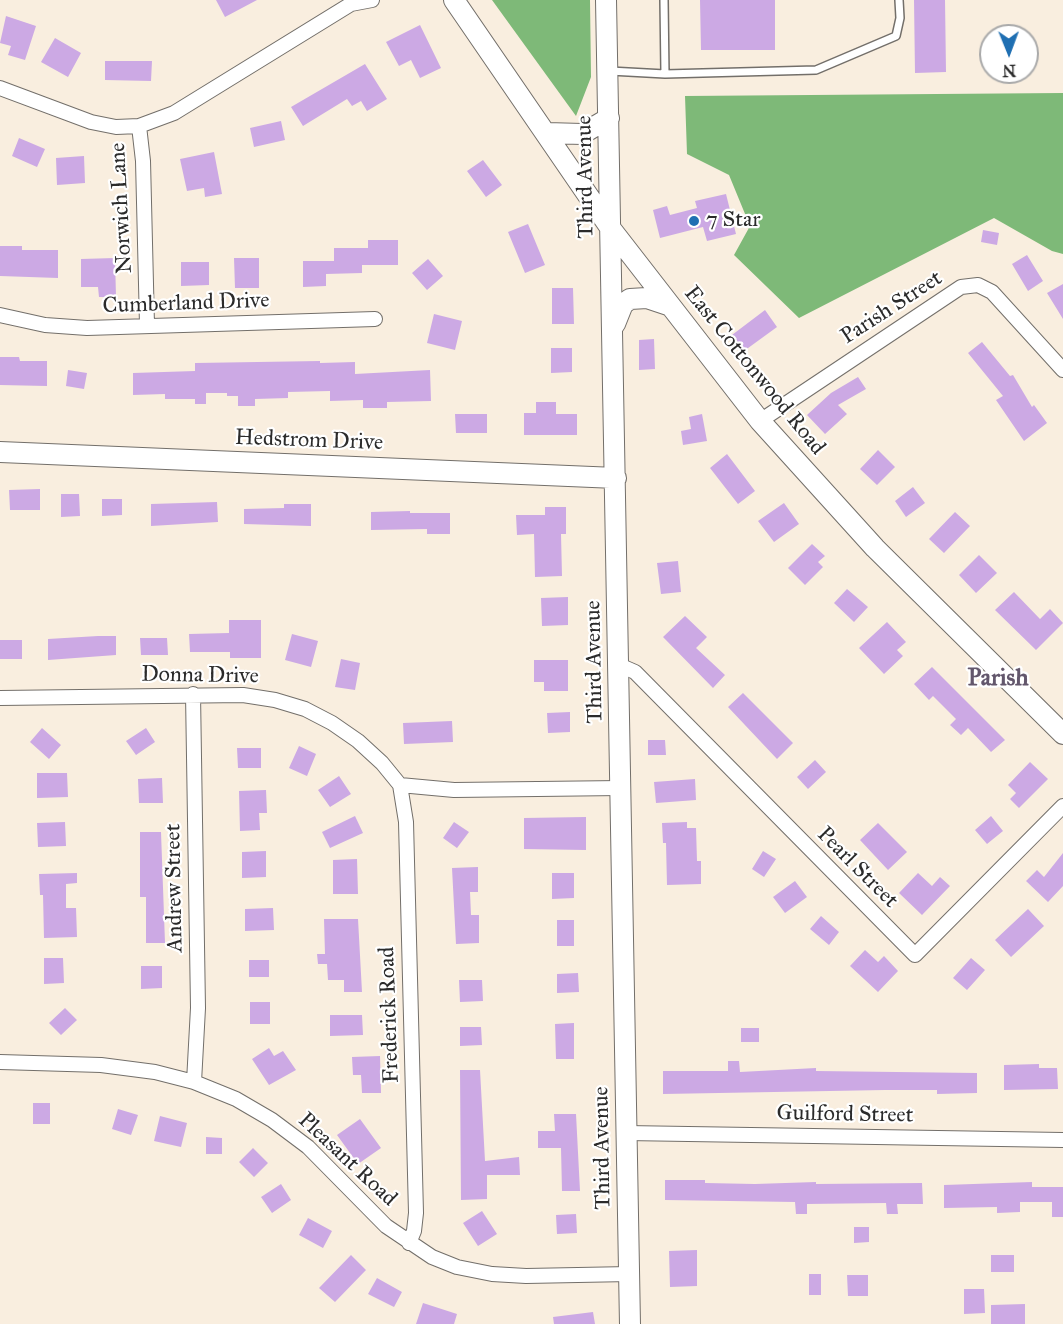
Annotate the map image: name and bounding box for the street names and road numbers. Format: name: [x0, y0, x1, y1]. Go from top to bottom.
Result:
street label: Third Avenue: [572, 115, 600, 239]
street label: Norwich Lane: [105, 142, 139, 274]
street label: Parish Street: [836, 265, 948, 351]
street label: East Cottonwood Road: [678, 281, 830, 461]
street label: Cumberland Drive: [102, 288, 270, 320]
street label: Hedstrom Drive: [234, 425, 384, 457]
street label: Third Avenue: [581, 600, 609, 724]
street label: Donna Drive: [141, 662, 259, 690]
street label: Pearl Street: [811, 822, 903, 914]
street label: Andrew Street: [161, 823, 189, 953]
street label: Frederick Road: [374, 946, 406, 1084]
street label: Third Avenue: [589, 1086, 617, 1210]
street label: Guilford Street: [776, 1101, 914, 1129]
street label: Pleasant Road: [292, 1108, 402, 1212]

